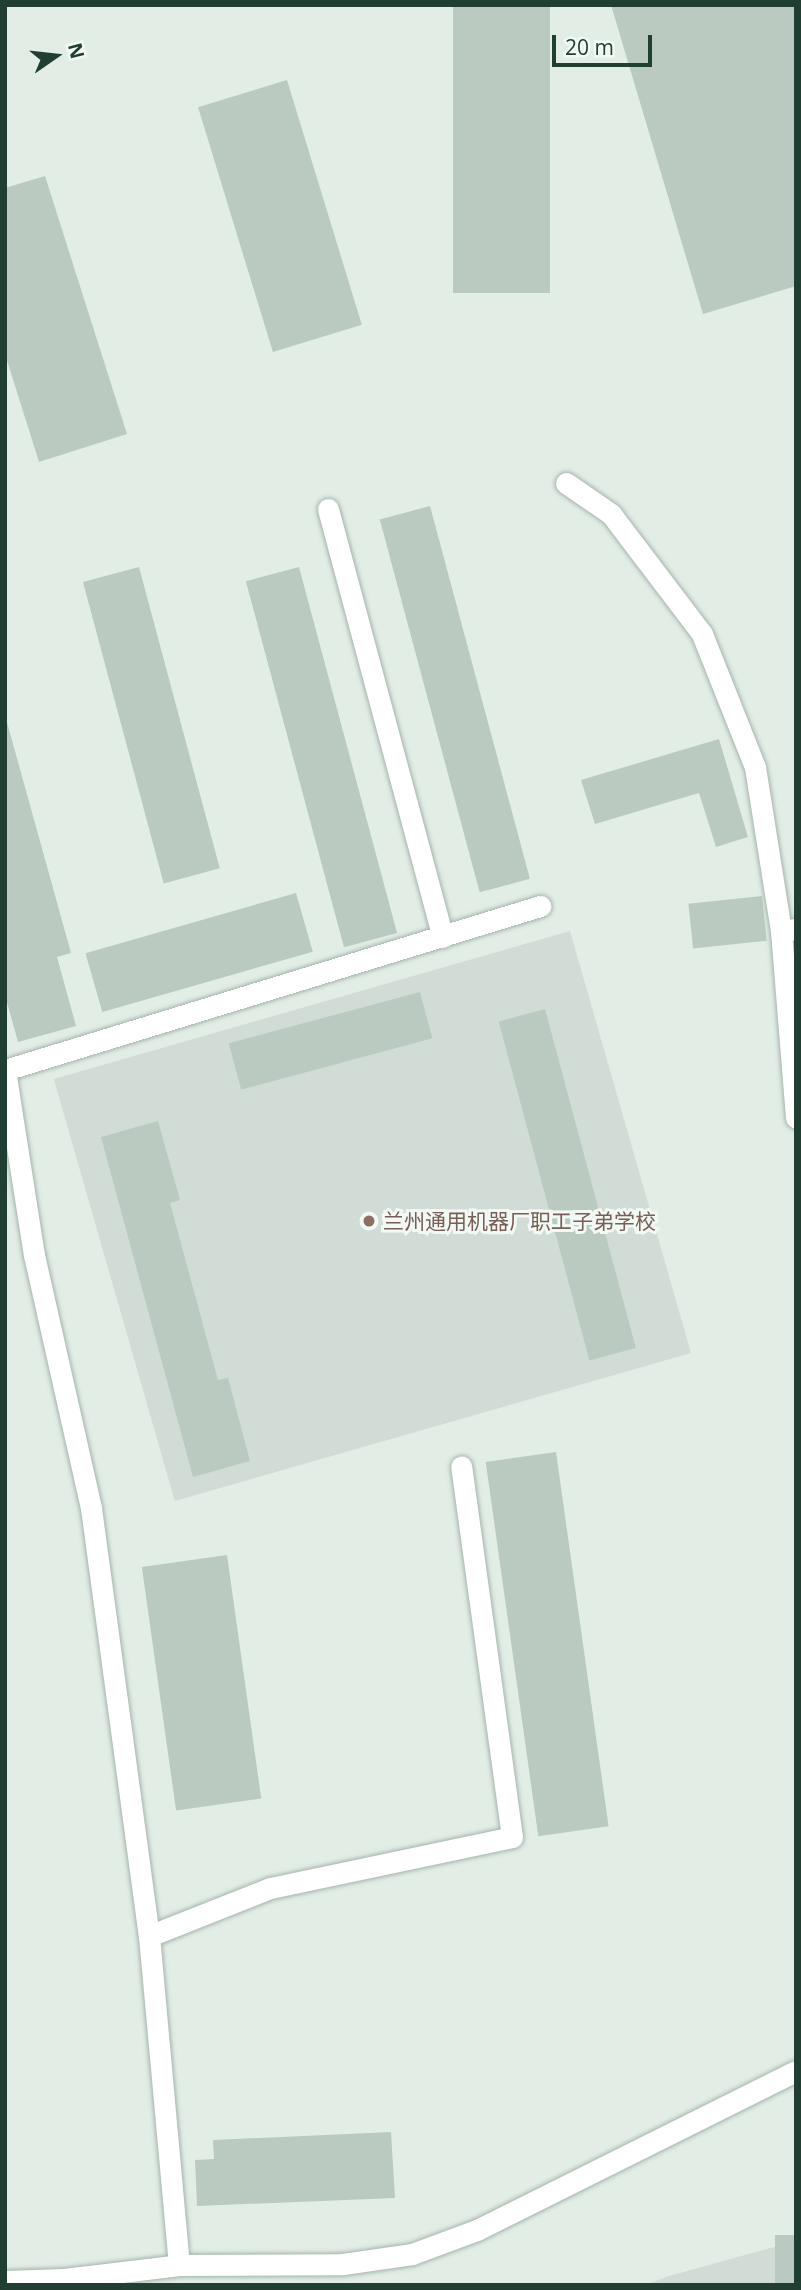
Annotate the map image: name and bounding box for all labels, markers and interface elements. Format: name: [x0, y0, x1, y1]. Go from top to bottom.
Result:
north arrow: [21, 21, 91, 91]
scale bar: [556, 21, 656, 65]
text: 20 m: [565, 33, 614, 61]
text: N: [62, 40, 91, 62]
place label: 兰州通用机器厂职工子弟学校: [383, 1208, 656, 1234]
marker: 兰州通用机器厂职工子弟学校: [361, 1213, 377, 1229]

